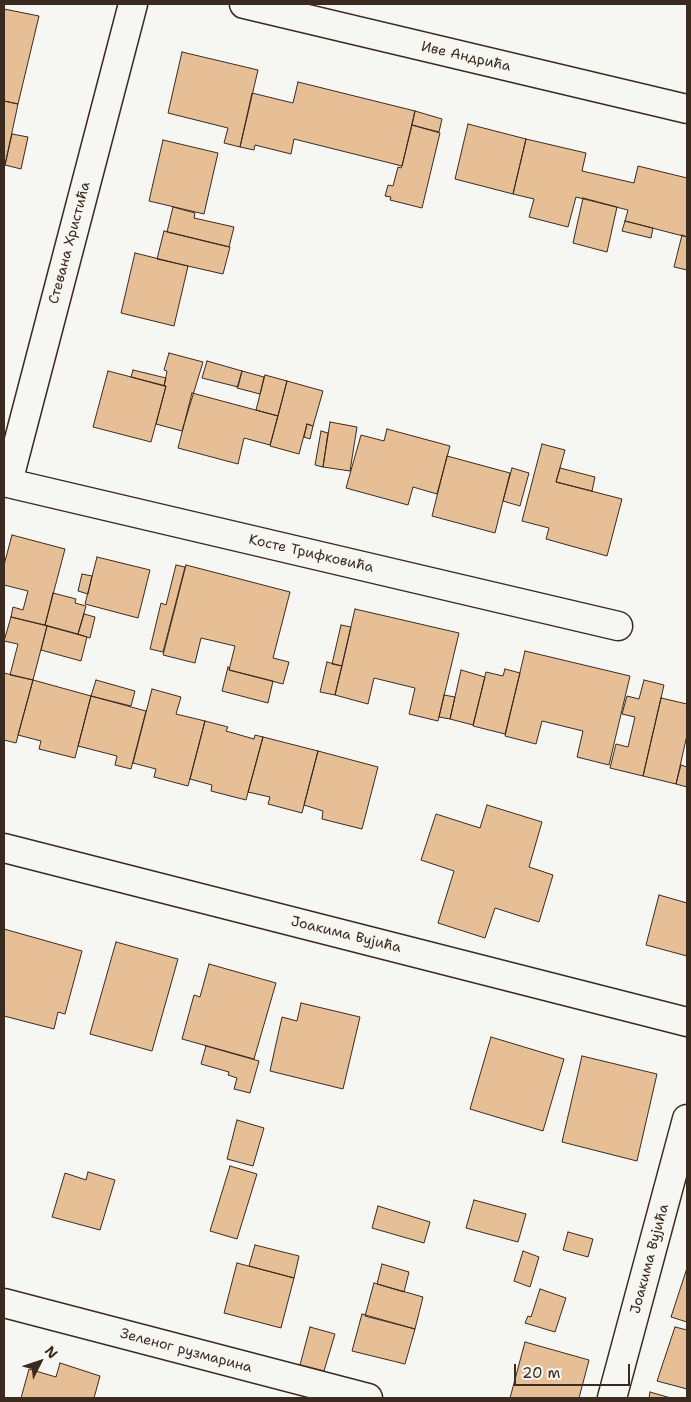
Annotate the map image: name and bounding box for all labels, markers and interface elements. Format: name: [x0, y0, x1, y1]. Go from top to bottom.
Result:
street label: Иве Андрића: [420, 39, 512, 75]
street label: Стевана Христића: [46, 180, 94, 306]
street label: Косте Трифковића: [247, 531, 375, 577]
street label: Јоакима Вујића: [289, 913, 403, 957]
street label: Јоакима Вујића: [627, 1202, 673, 1316]
street label: Зеленог рузмарина: [118, 1325, 254, 1377]
north arrow: [15, 1337, 65, 1387]
text: N: [41, 1342, 62, 1362]
scale bar: [516, 1354, 632, 1386]
text: 20 m: [522, 1363, 561, 1383]

